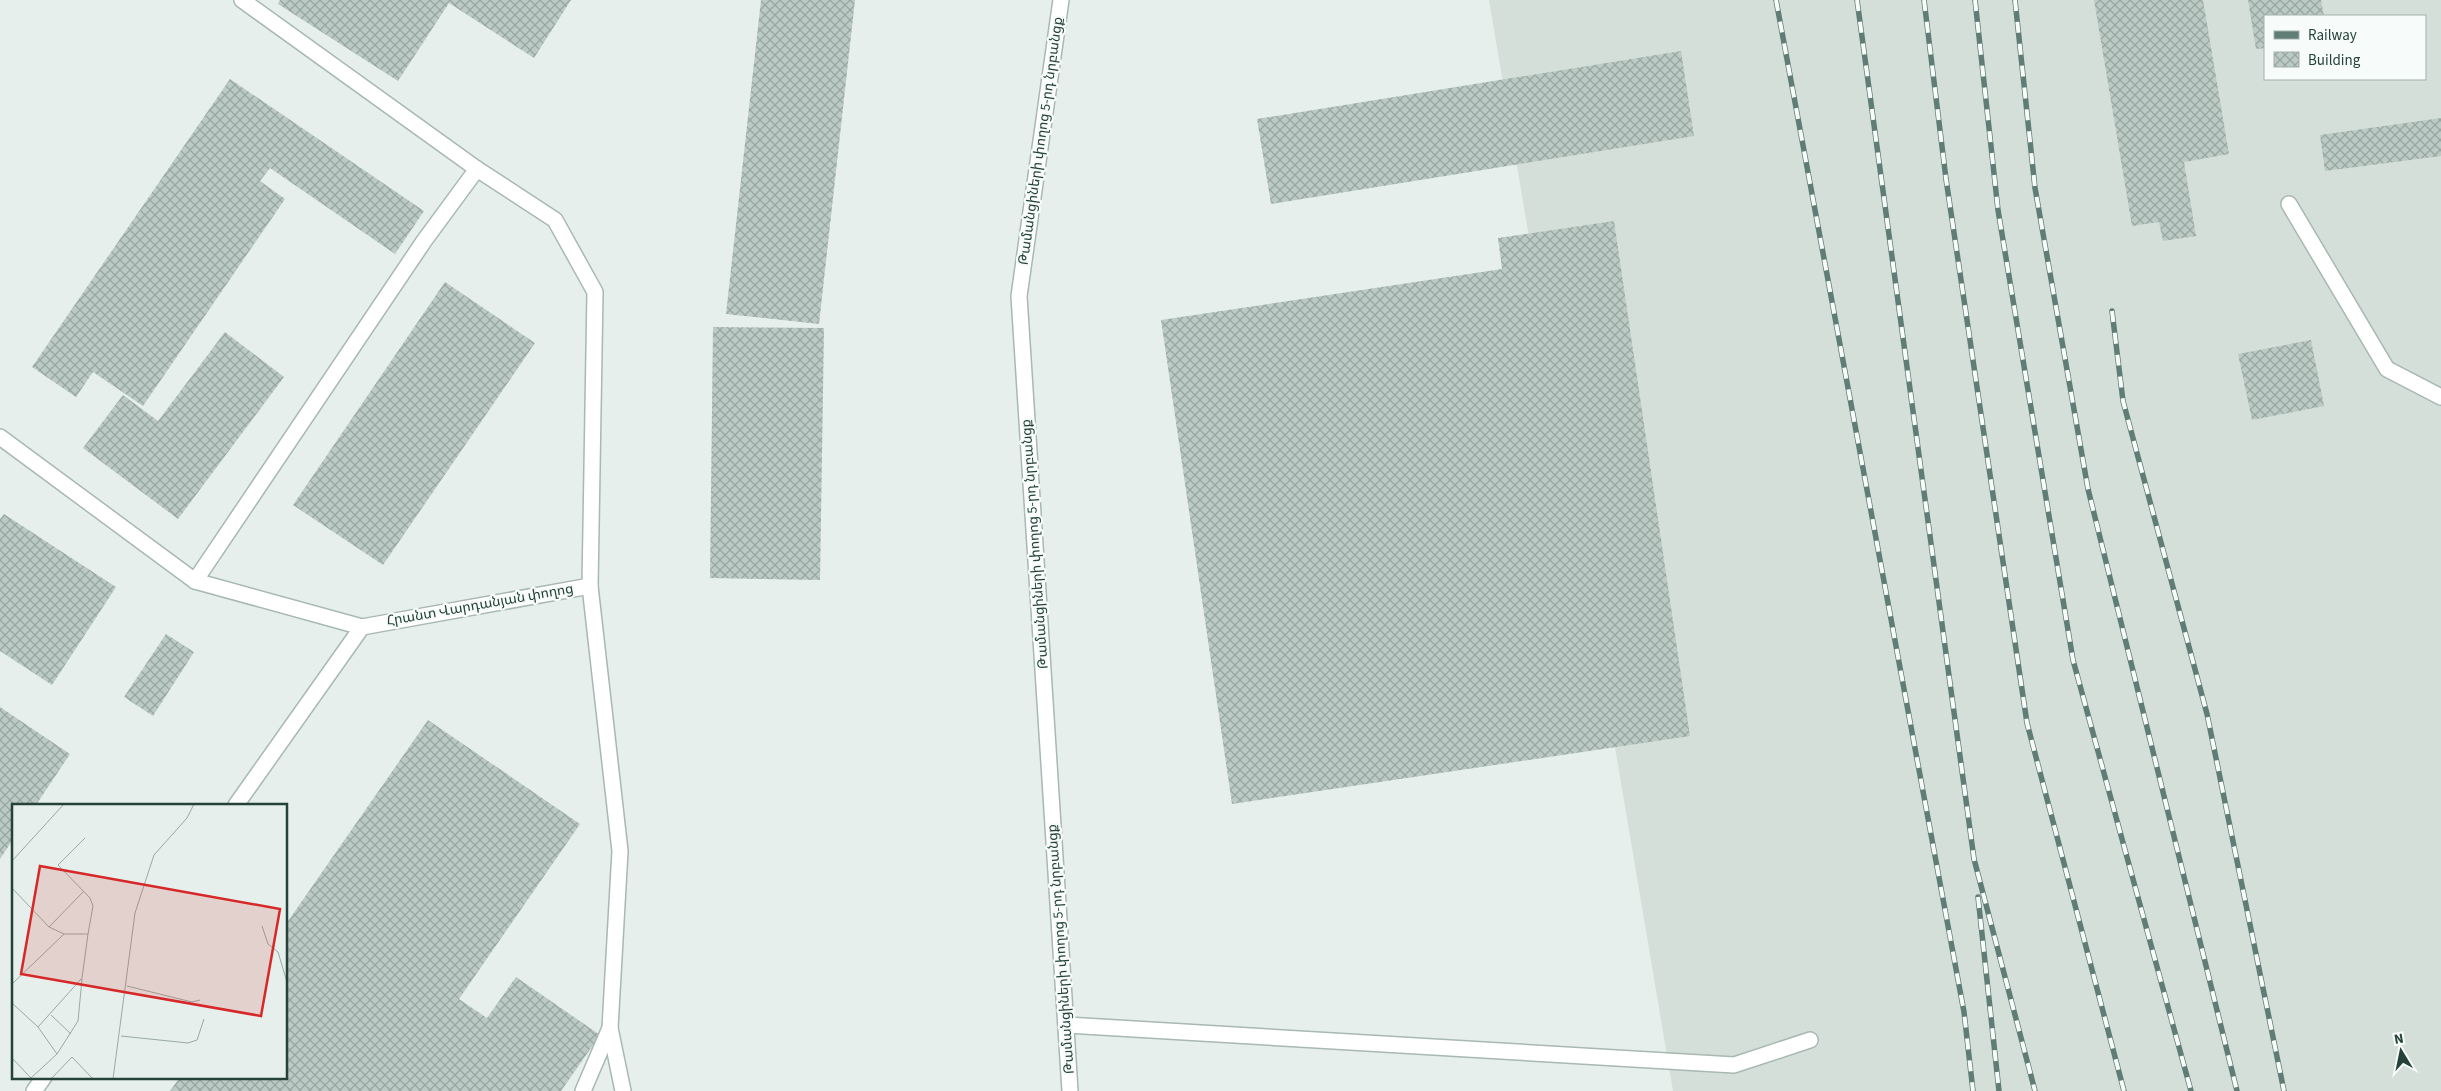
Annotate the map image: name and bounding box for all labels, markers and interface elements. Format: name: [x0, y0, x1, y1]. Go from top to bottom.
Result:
legend: [2264, 15, 2426, 80]
street label: Թամանցիների փողոց 5-րդ նրբանցք: [1014, 16, 1068, 266]
text: Railway: [2308, 25, 2357, 46]
text: Building: [2308, 50, 2361, 71]
street label: Թամանցիների փողոց 5-րդ նրբանցք: [1016, 418, 1054, 670]
street label: Հրանտ Վարդանյան փողոց: [385, 579, 575, 631]
inset map: [12, 804, 288, 1078]
street label: Թամանցիների փողոց 5-րդ նրբանցք: [1042, 823, 1080, 1075]
north arrow: [2376, 1026, 2426, 1076]
text: N: [2393, 1029, 2405, 1050]

